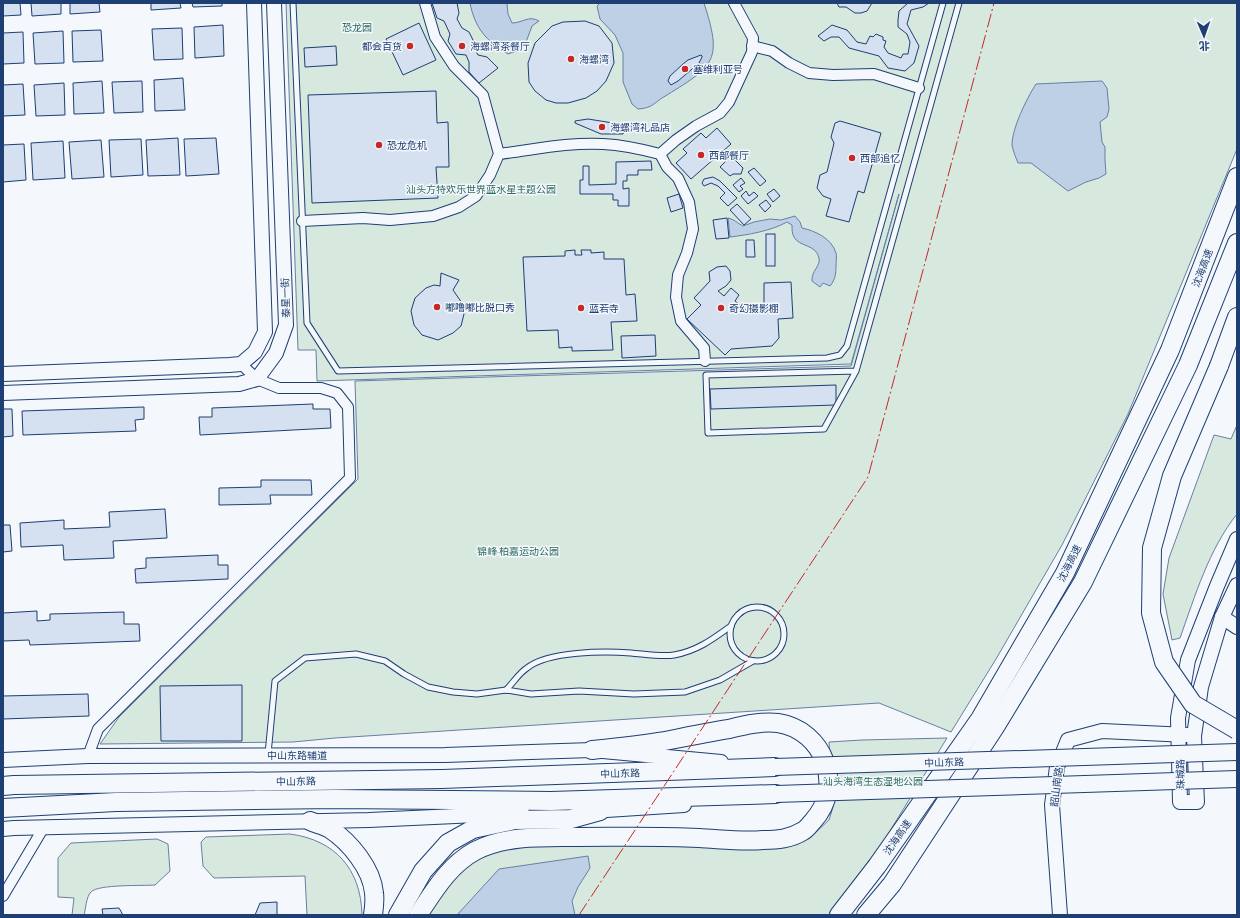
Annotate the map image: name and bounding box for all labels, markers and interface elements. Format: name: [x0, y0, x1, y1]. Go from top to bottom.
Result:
north arrow: [1184, 16, 1224, 56]
park label: 恐龙园: [342, 22, 372, 33]
text: 北: [1199, 39, 1210, 52]
place label: 都会百货: [362, 41, 402, 52]
marker: 都会百货: [405, 41, 415, 51]
marker: 海螺湾茶餐厅: [457, 41, 467, 51]
place label: 海螺湾茶餐厅: [470, 41, 530, 52]
marker: 海螺湾: [566, 54, 576, 64]
place label: 海螺湾: [579, 54, 609, 65]
marker: 塞维利亚号: [680, 64, 690, 74]
place label: 塞维利亚号: [693, 64, 743, 75]
marker: 海螺湾礼品店: [597, 122, 607, 132]
place label: 海螺湾礼品店: [610, 122, 670, 133]
marker: 恐龙危机: [374, 140, 384, 150]
place label: 恐龙危机: [387, 140, 427, 151]
marker: 西部餐厅: [696, 150, 706, 160]
place label: 西部餐厅: [709, 150, 749, 161]
marker: 西部追忆: [847, 153, 857, 163]
place label: 西部追忆: [860, 153, 900, 164]
park label: 汕头方特欢乐世界蓝水星主题公园: [406, 184, 556, 195]
street label: 沈海高速: [1190, 248, 1215, 289]
street label: 泰星一街: [279, 278, 292, 318]
marker: 嘟噜嘟比脱口秀: [432, 302, 442, 312]
place label: 嘟噜嘟比脱口秀: [445, 302, 515, 313]
marker: 蓝若寺: [576, 303, 586, 313]
place label: 蓝若寺: [589, 303, 619, 314]
marker: 奇幻摄影棚: [716, 303, 726, 313]
place label: 奇幻摄影棚: [729, 303, 779, 314]
street label: 沈海高速: [1055, 543, 1083, 584]
park label: 锦峰·柏嘉运动公园: [477, 546, 559, 557]
street label: 中山东路辅道: [267, 750, 327, 761]
street label: 中山东路: [924, 756, 964, 769]
street label: 珠城路: [1175, 759, 1186, 789]
street label: 中山东路: [600, 767, 640, 780]
street label: 韶山南路: [1049, 767, 1064, 808]
street label: 中山东路: [276, 776, 316, 787]
park label: 汕头海湾生态湿地公园: [823, 776, 923, 787]
street label: 沈海高速: [881, 818, 913, 857]

